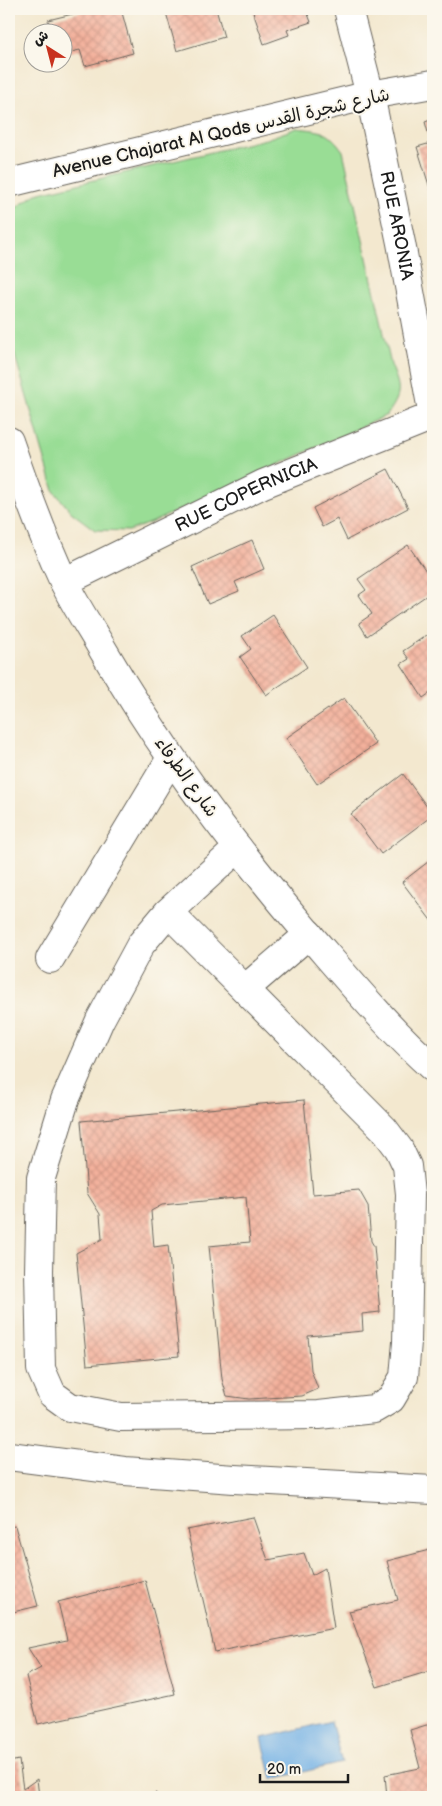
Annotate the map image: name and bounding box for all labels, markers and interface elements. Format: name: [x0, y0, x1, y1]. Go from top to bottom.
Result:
north arrow: [22, 22, 72, 72]
text: ش: [29, 26, 52, 49]
street label: Avenue Chajarat Al Qods شارع شجرة القدس: [50, 84, 392, 183]
street label: RUE ARONIA: [376, 169, 418, 282]
street label: RUE COPERNICIA: [172, 453, 320, 536]
street label: شارع الطرفاء: [149, 733, 222, 822]
scale bar: [260, 1751, 347, 1783]
text: 20 m: [267, 1760, 301, 1779]

